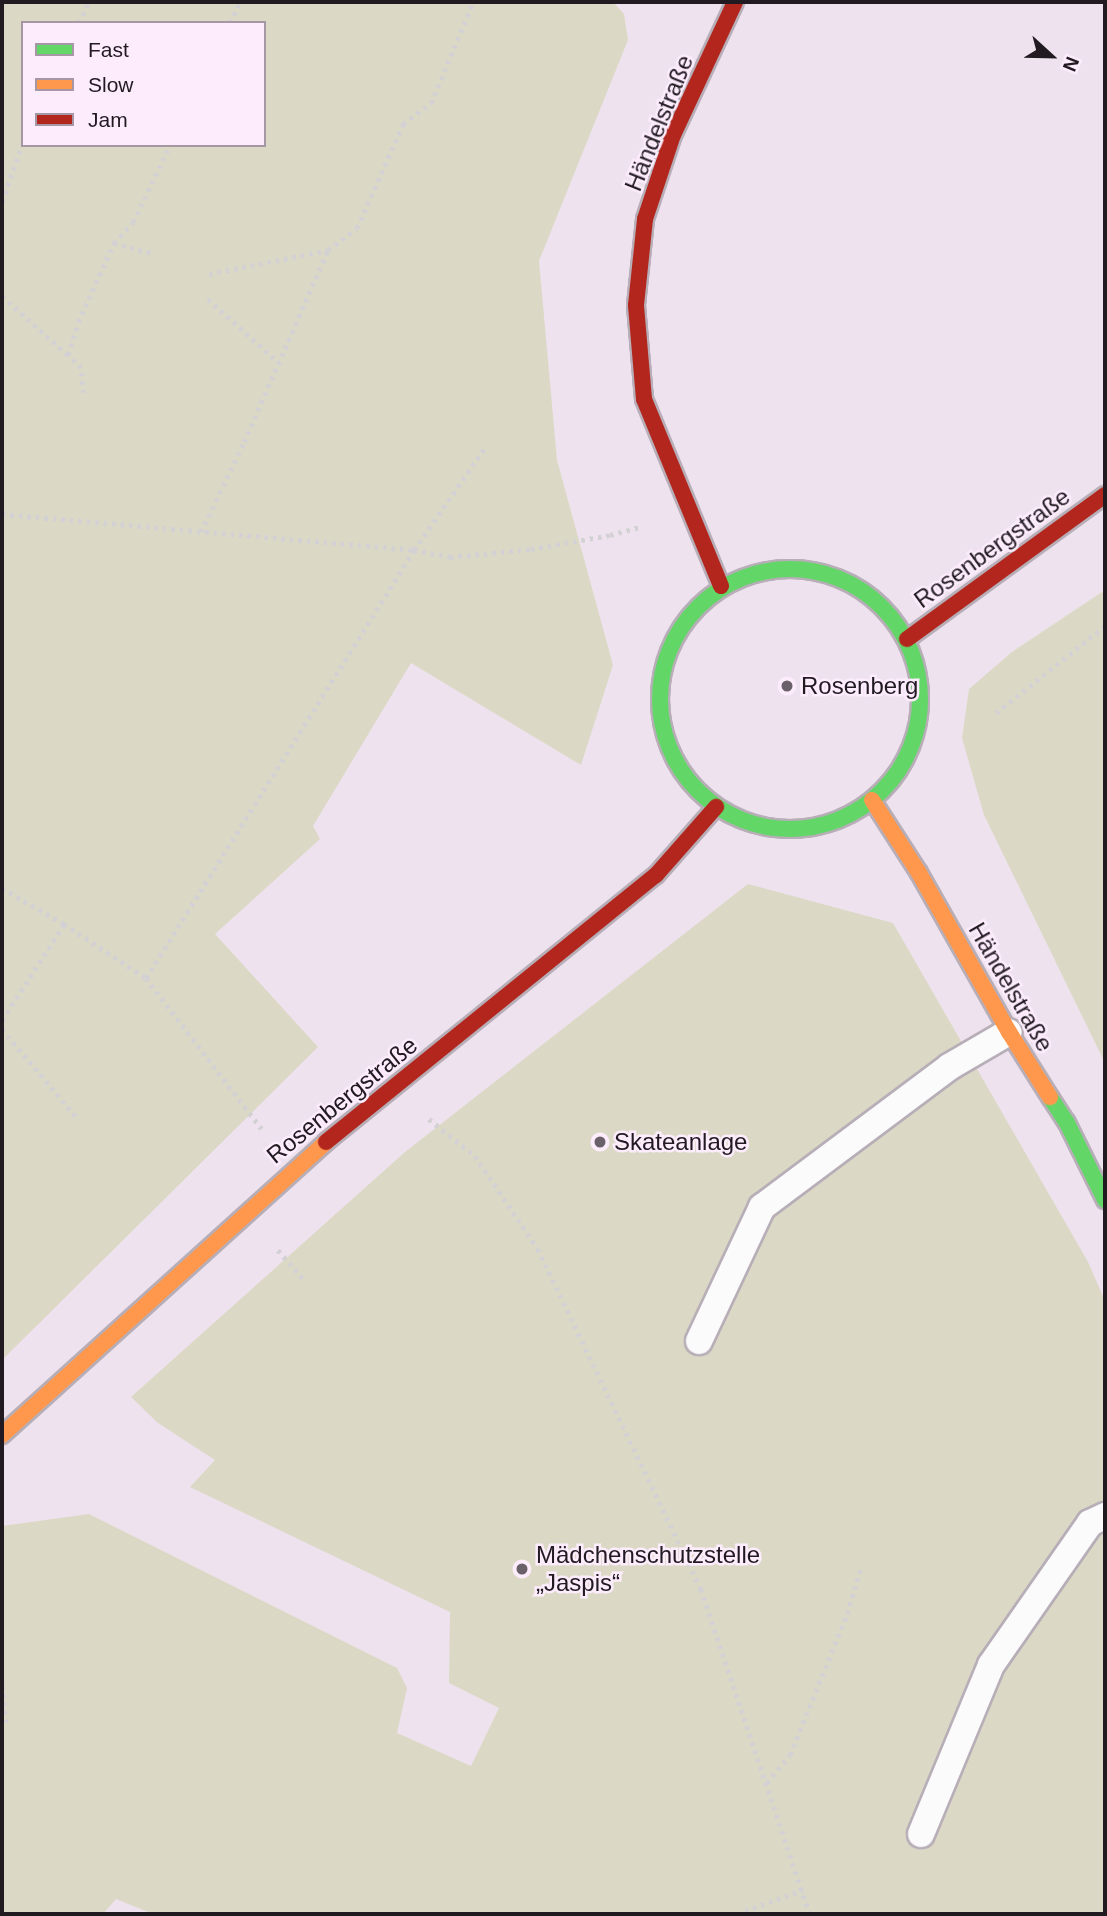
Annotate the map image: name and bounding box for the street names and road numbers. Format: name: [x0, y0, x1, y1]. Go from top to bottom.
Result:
street label: Händelstraße: [619, 51, 699, 195]
street label: Rosenbergstraße: [909, 482, 1075, 614]
street label: Händelstraße: [963, 917, 1059, 1057]
street label: Rosenbergstraße: [261, 1030, 423, 1170]

